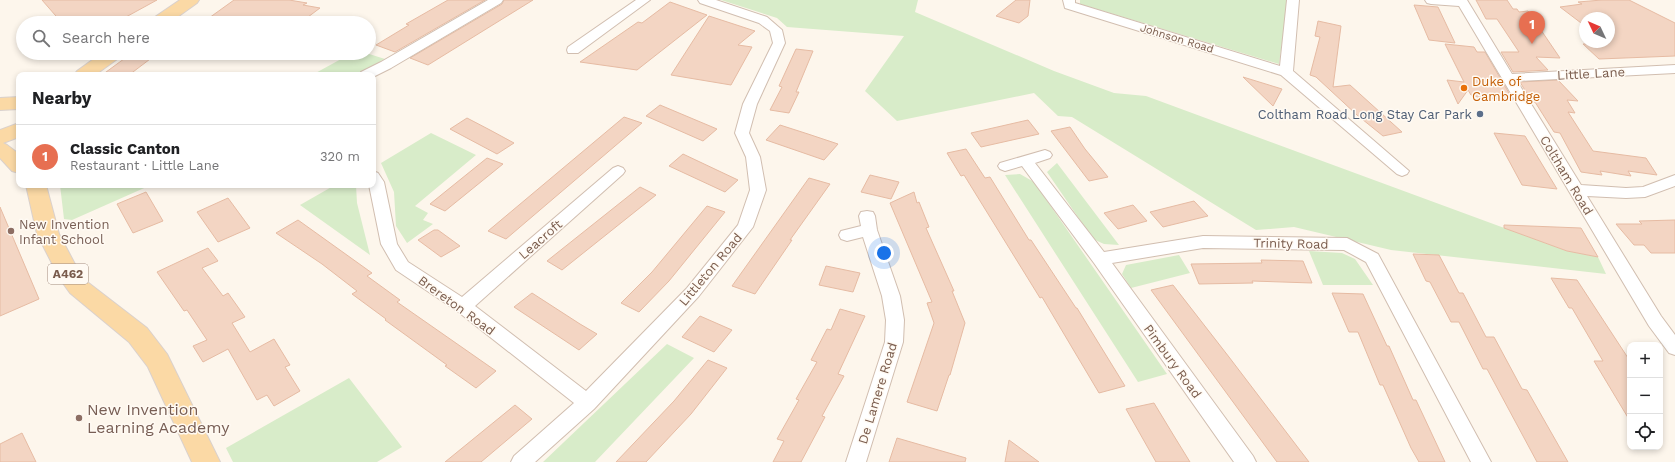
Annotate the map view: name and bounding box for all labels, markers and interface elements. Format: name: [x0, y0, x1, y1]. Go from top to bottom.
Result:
pin: 1: [1519, 11, 1545, 44]
north arrow: [1579, 12, 1615, 48]
search box: [16, 16, 376, 60]
street label: Johnson Road: [1139, 21, 1215, 56]
icon: search: [30, 27, 52, 49]
text: Search here: [62, 29, 150, 47]
street label: Little Lane: [1557, 64, 1625, 83]
place label: Duke of Cambridge: [1472, 74, 1540, 104]
marker: Duke of Cambridge: [1459, 83, 1469, 93]
text: Nearby: [32, 88, 91, 108]
place label: Coltham Road Long Stay Car Park: [1258, 107, 1473, 122]
marker: Coltham Road Long Stay Car Park: [1475, 109, 1485, 119]
street label: Coltham Road: [1537, 133, 1596, 218]
text: Classic Canton: [70, 140, 180, 158]
text: 1: [42, 149, 48, 164]
text: 320 m: [320, 149, 360, 164]
text: Restaurant · Little Lane: [70, 158, 219, 173]
street label: Leacroft: [516, 216, 565, 262]
place label: New Invention Infant School: [19, 217, 109, 247]
marker: New Invention Infant School: [6, 226, 16, 236]
street label: Littleton Road: [676, 230, 745, 309]
street label: Trinity Road: [1253, 235, 1329, 252]
your location: [874, 243, 894, 263]
road number: A462: [48, 264, 88, 284]
street label: Brereton Road: [416, 273, 498, 338]
street label: Pimbury Road: [1141, 321, 1204, 401]
street label: De Lamere Road: [855, 341, 900, 446]
map controls: [1627, 342, 1663, 450]
button: +: [1627, 342, 1663, 378]
button: −: [1627, 378, 1663, 414]
place label: New Invention Learning Academy: [87, 400, 230, 437]
marker: New Invention Learning Academy: [74, 413, 84, 423]
button: locate: [1627, 414, 1663, 450]

